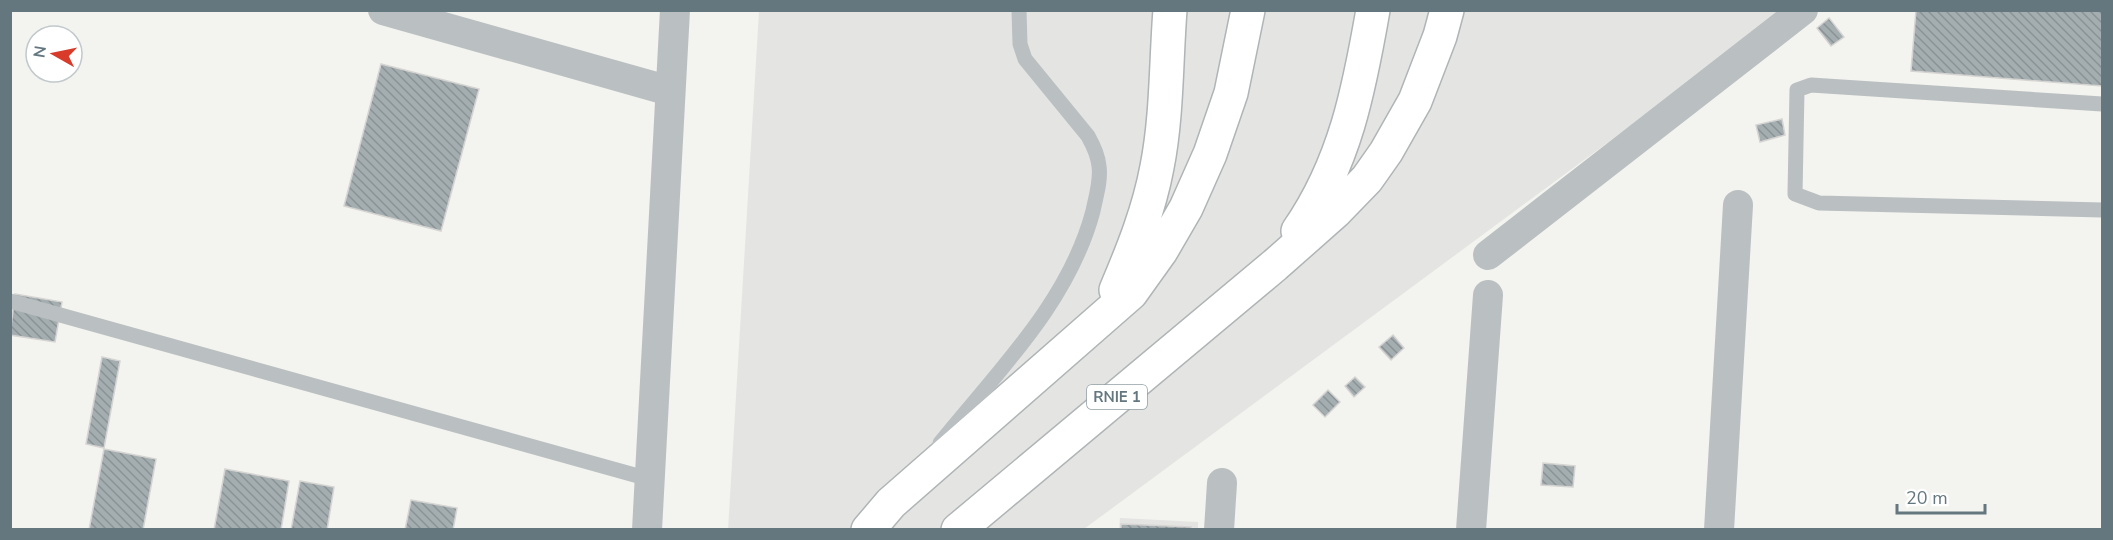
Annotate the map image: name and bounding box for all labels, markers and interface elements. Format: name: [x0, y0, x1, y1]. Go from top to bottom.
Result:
north arrow: [24, 24, 84, 84]
text: N: [28, 44, 52, 59]
road number: RNIE 1: [1087, 385, 1147, 409]
scale bar: [1897, 477, 1986, 515]
text: 20 m: [1906, 486, 1948, 510]

